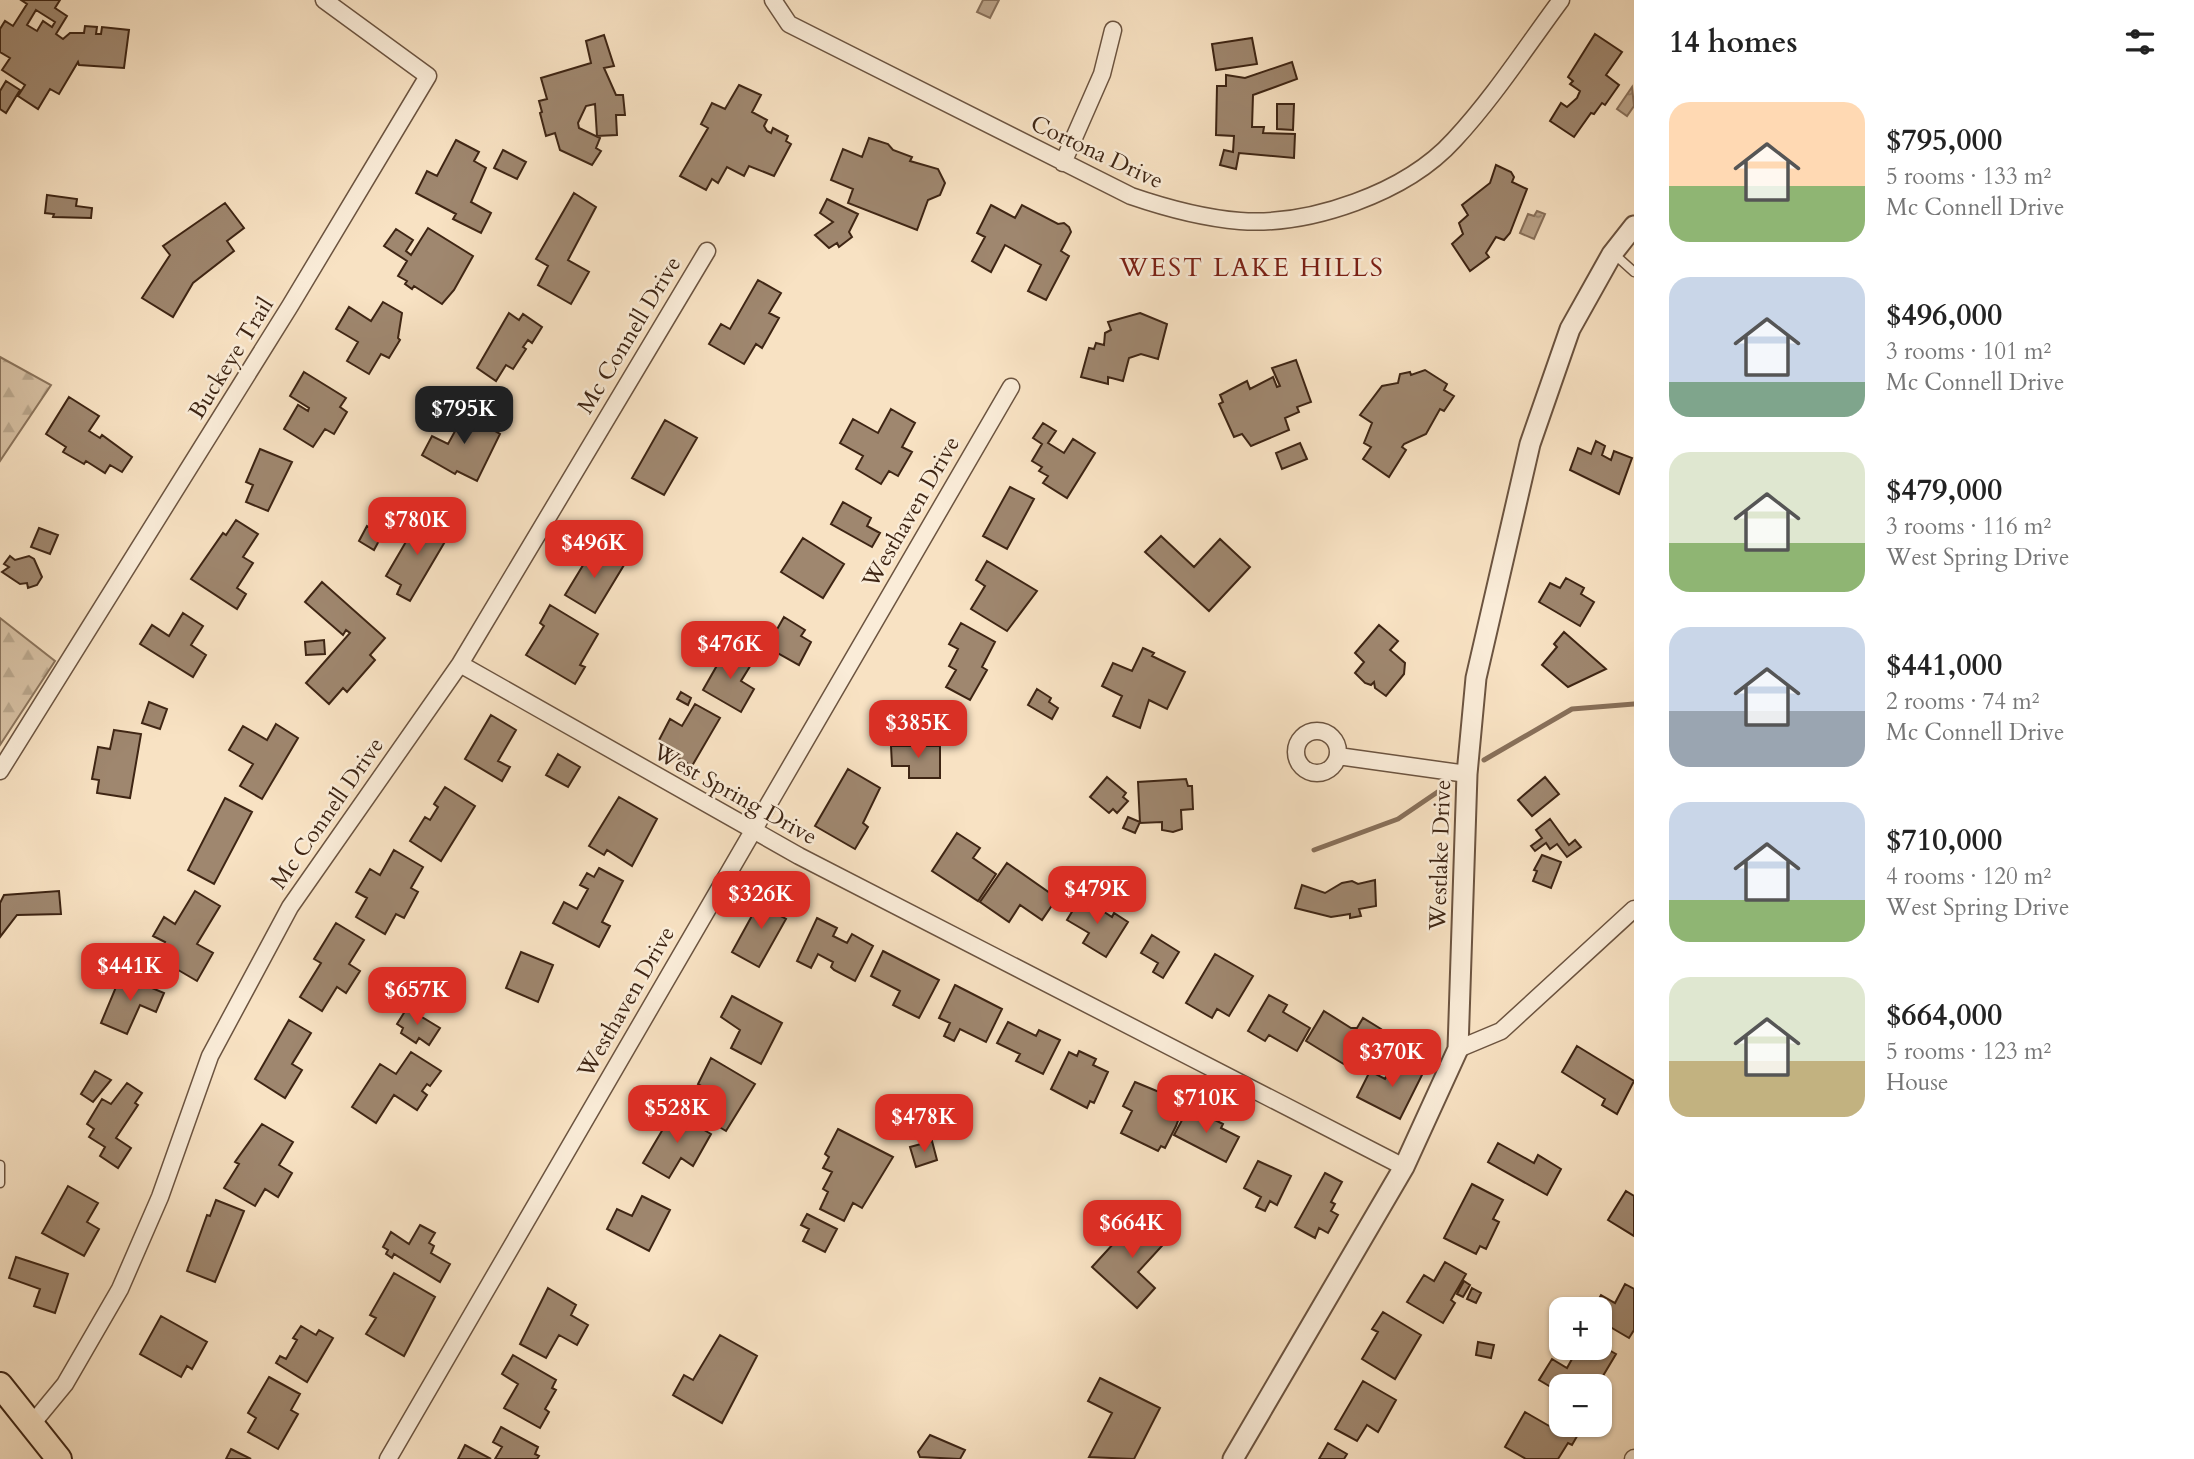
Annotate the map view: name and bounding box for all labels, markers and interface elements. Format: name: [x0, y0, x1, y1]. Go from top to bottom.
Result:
text: 14 homes: [1669, 22, 1798, 63]
icon: filters: [2121, 23, 2159, 61]
street label: Cortona Drive: [1026, 108, 1168, 196]
text: $795,000: [1886, 120, 2002, 161]
icon: home: [1725, 130, 1809, 214]
text: 5 rooms · 133 m²: [1886, 161, 2051, 192]
text: Mc Connell Drive: [1886, 192, 2064, 223]
district label: WEST LAKE HILLS: [1118, 250, 1385, 285]
street label: Mc Connell Drive: [570, 251, 688, 419]
street label: Buckeye Trail: [181, 291, 281, 425]
text: $496,000: [1886, 295, 2002, 336]
icon: home: [1725, 305, 1809, 389]
text: 3 rooms · 101 m²: [1886, 336, 2051, 367]
text: Mc Connell Drive: [1886, 367, 2064, 398]
pin: $795K: [415, 386, 513, 446]
text: $795K: [431, 393, 497, 424]
street label: Westhaven Drive: [854, 430, 967, 594]
text: $479,000: [1886, 470, 2002, 511]
icon: home: [1725, 480, 1809, 564]
pin: $780K: [368, 498, 466, 557]
text: $780K: [384, 504, 450, 535]
text: 3 rooms · 116 m²: [1886, 511, 2051, 542]
pin: $496K: [545, 520, 643, 580]
text: $496K: [561, 527, 627, 558]
text: West Spring Drive: [1886, 542, 2069, 573]
pin: $476K: [681, 622, 779, 681]
text: $476K: [697, 628, 763, 659]
text: $441,000: [1886, 645, 2002, 686]
icon: home: [1725, 655, 1809, 739]
text: 2 rooms · 74 m²: [1886, 686, 2039, 717]
pin: $385K: [869, 700, 967, 760]
text: $385K: [885, 707, 951, 738]
text: Mc Connell Drive: [1886, 717, 2064, 748]
street label: Mc Connell Drive: [263, 731, 391, 895]
street label: West Spring Drive: [646, 736, 823, 852]
street label: Westlake Drive: [1422, 779, 1458, 932]
text: $710,000: [1886, 820, 2002, 861]
icon: home: [1725, 830, 1809, 914]
text: 4 rooms · 120 m²: [1886, 861, 2051, 892]
pin: $479K: [1048, 866, 1146, 926]
pin: $326K: [712, 872, 810, 931]
text: $479K: [1064, 873, 1130, 904]
text: $326K: [728, 878, 794, 909]
text: West Spring Drive: [1886, 892, 2069, 923]
street label: Westhaven Drive: [569, 920, 682, 1084]
pin: $441K: [81, 944, 179, 1003]
text: $441K: [97, 950, 163, 981]
pin: $657K: [368, 968, 466, 1027]
text: $657K: [384, 974, 450, 1005]
text: $664,000: [1886, 995, 2002, 1036]
icon: home: [1725, 1005, 1809, 1089]
pin: $370K: [1343, 1030, 1441, 1089]
text: $370K: [1359, 1036, 1425, 1067]
text: 5 rooms · 123 m²: [1886, 1036, 2051, 1067]
text: House: [1886, 1067, 1948, 1098]
pin: $710K: [1157, 1076, 1255, 1135]
text: $710K: [1173, 1082, 1239, 1113]
pin: $528K: [628, 1086, 726, 1145]
text: $528K: [644, 1092, 710, 1123]
pin: $478K: [875, 1094, 973, 1154]
text: $478K: [891, 1101, 957, 1132]
pin: $664K: [1083, 1200, 1181, 1260]
text: $664K: [1099, 1207, 1165, 1238]
map controls: [1549, 1297, 1612, 1437]
button: +: [1549, 1297, 1612, 1360]
button: −: [1549, 1374, 1612, 1437]

